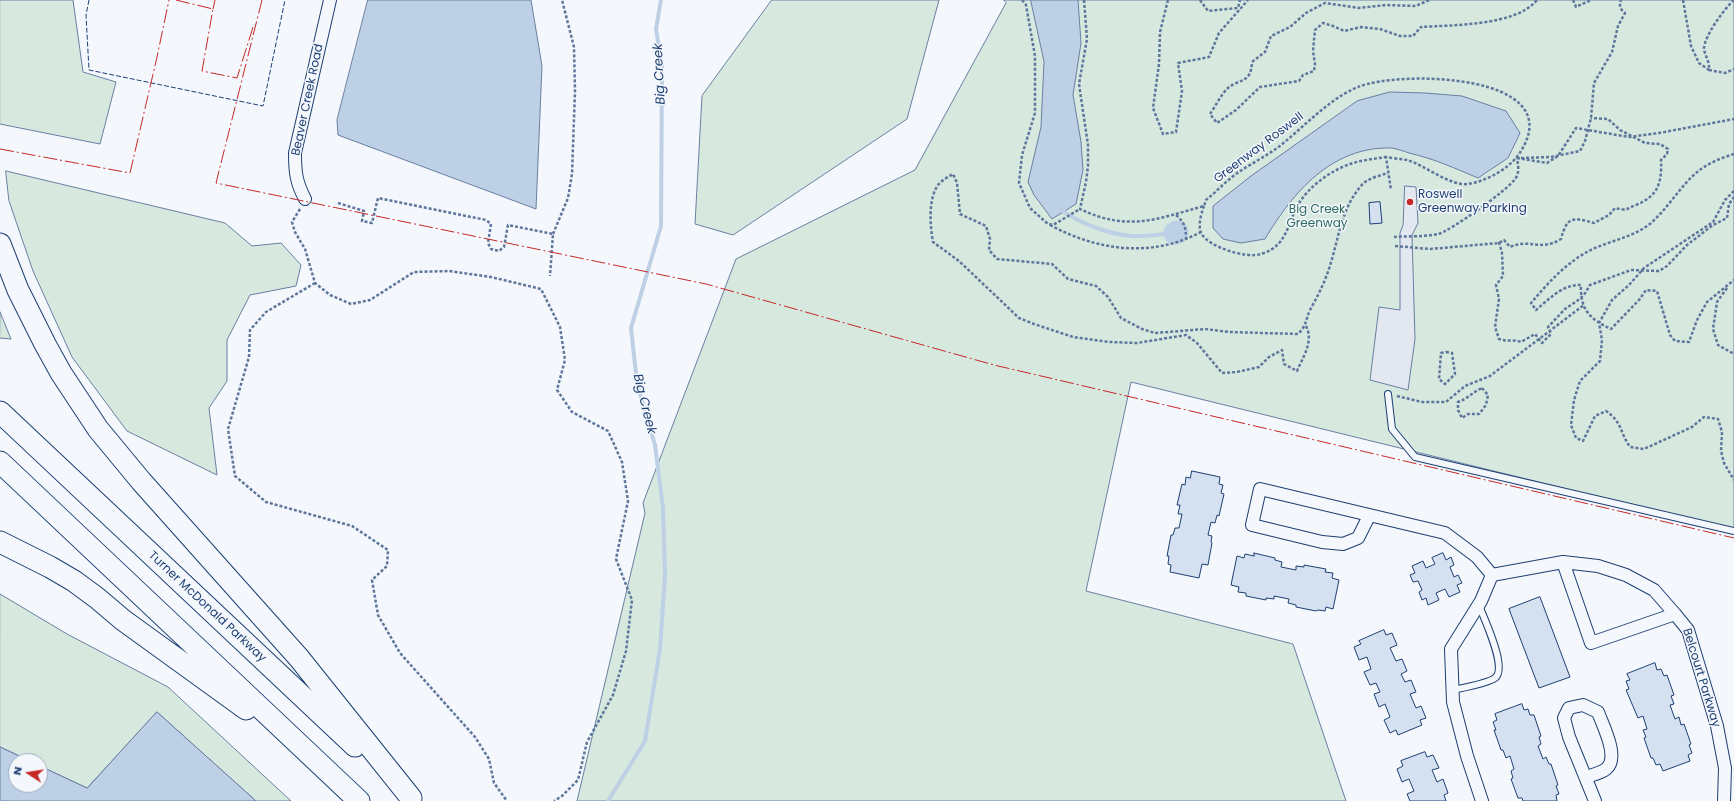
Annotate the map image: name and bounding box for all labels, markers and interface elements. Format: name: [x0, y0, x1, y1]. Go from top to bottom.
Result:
street label: Beaver Creek Road: [289, 43, 327, 157]
water label: Big Creek: [651, 43, 669, 105]
street label: Greenway Roswell: [1211, 110, 1307, 186]
place label: Roswell Greenway Parking: [1418, 188, 1527, 216]
marker: Roswell Greenway Parking: [1405, 197, 1415, 207]
park label: Big Creek Greenway: [1286, 203, 1348, 231]
water label: Big Creek: [629, 372, 659, 436]
street label: Turner McDonald Parkway: [145, 549, 269, 665]
street label: Belcourt Parkway: [1679, 627, 1723, 729]
north arrow: [8, 753, 48, 793]
text: N: [9, 765, 26, 776]

